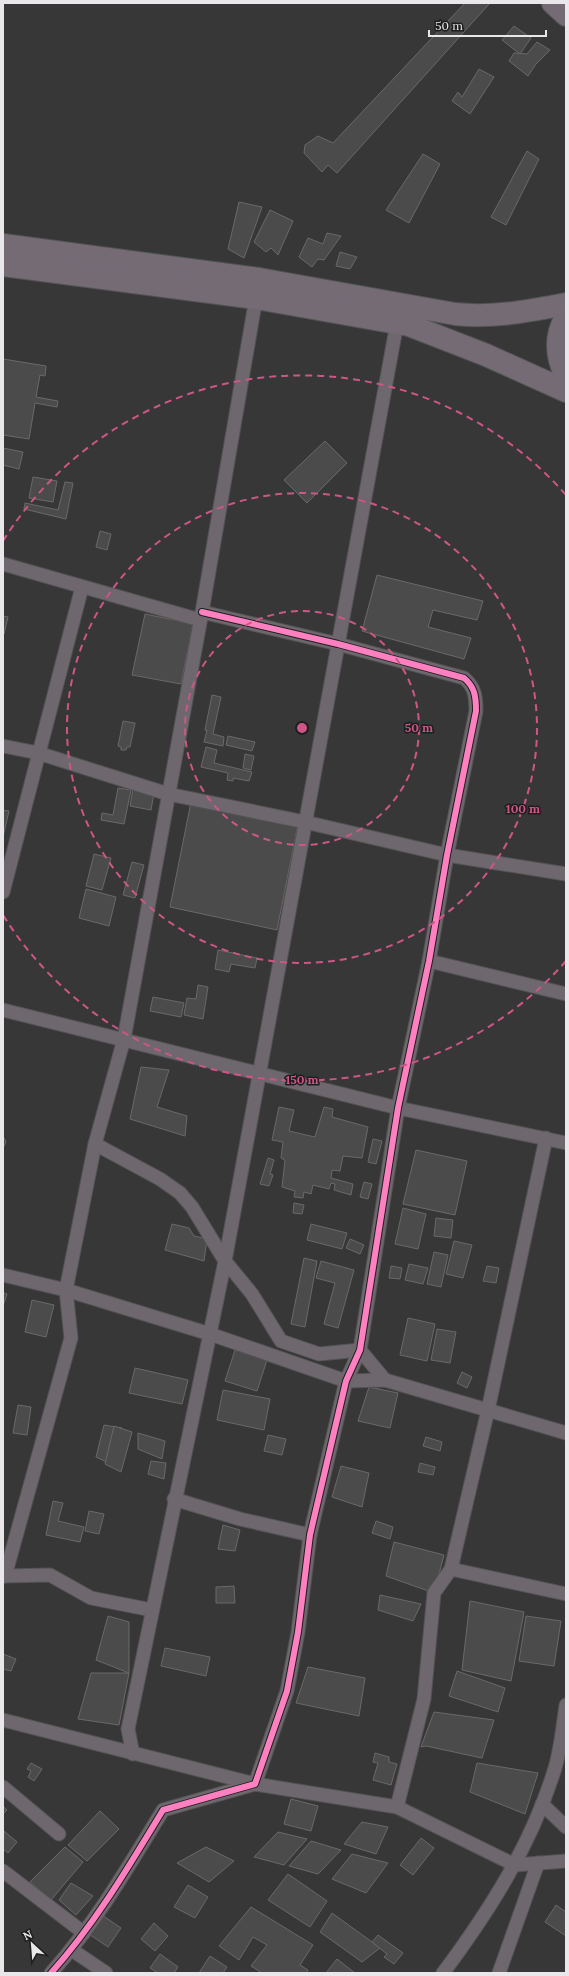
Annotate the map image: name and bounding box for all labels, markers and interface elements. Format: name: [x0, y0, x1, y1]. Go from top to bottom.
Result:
scale bar: [429, 12, 546, 38]
text: 50 m: [435, 18, 463, 33]
text: 50 m: [405, 720, 433, 735]
centre of rings: [295, 721, 309, 735]
text: 100 m: [506, 801, 540, 816]
text: 150 m: [285, 1072, 319, 1087]
north arrow: [12, 1924, 52, 1964]
text: N: [21, 1927, 35, 1943]

